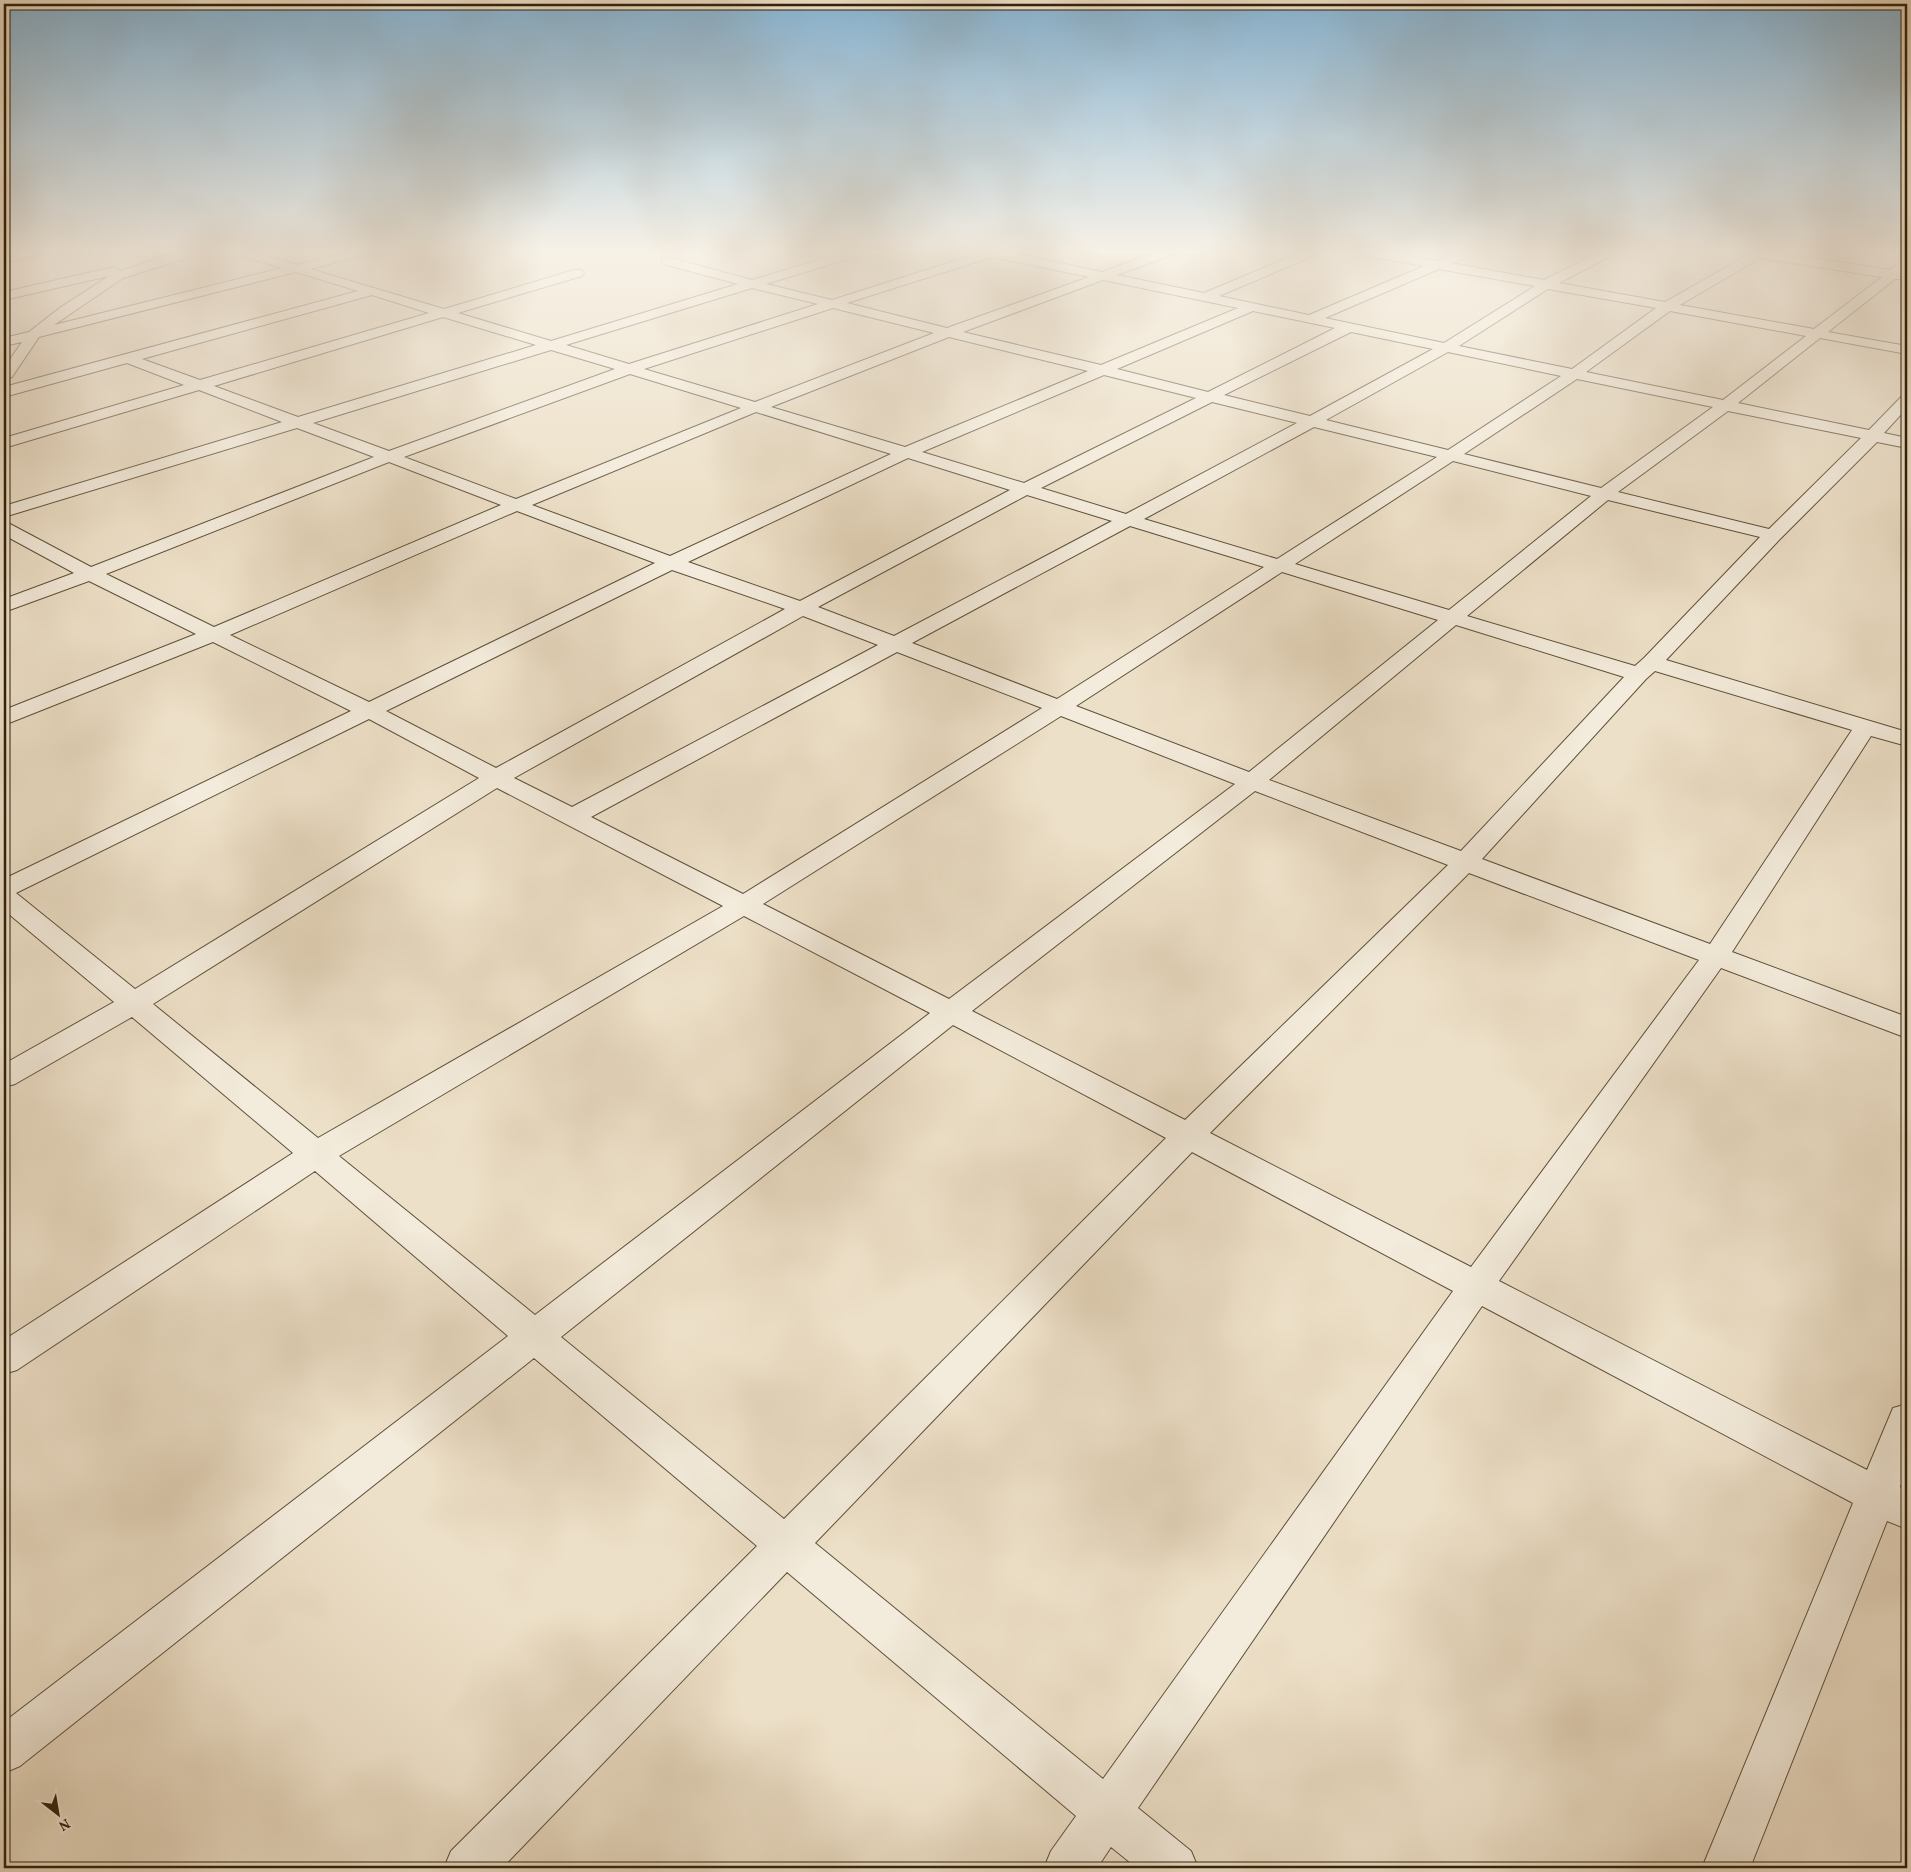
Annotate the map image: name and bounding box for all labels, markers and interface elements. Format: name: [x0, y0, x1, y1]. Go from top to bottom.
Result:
north arrow: [32, 1790, 82, 1840]
text: N: [55, 1813, 73, 1835]

